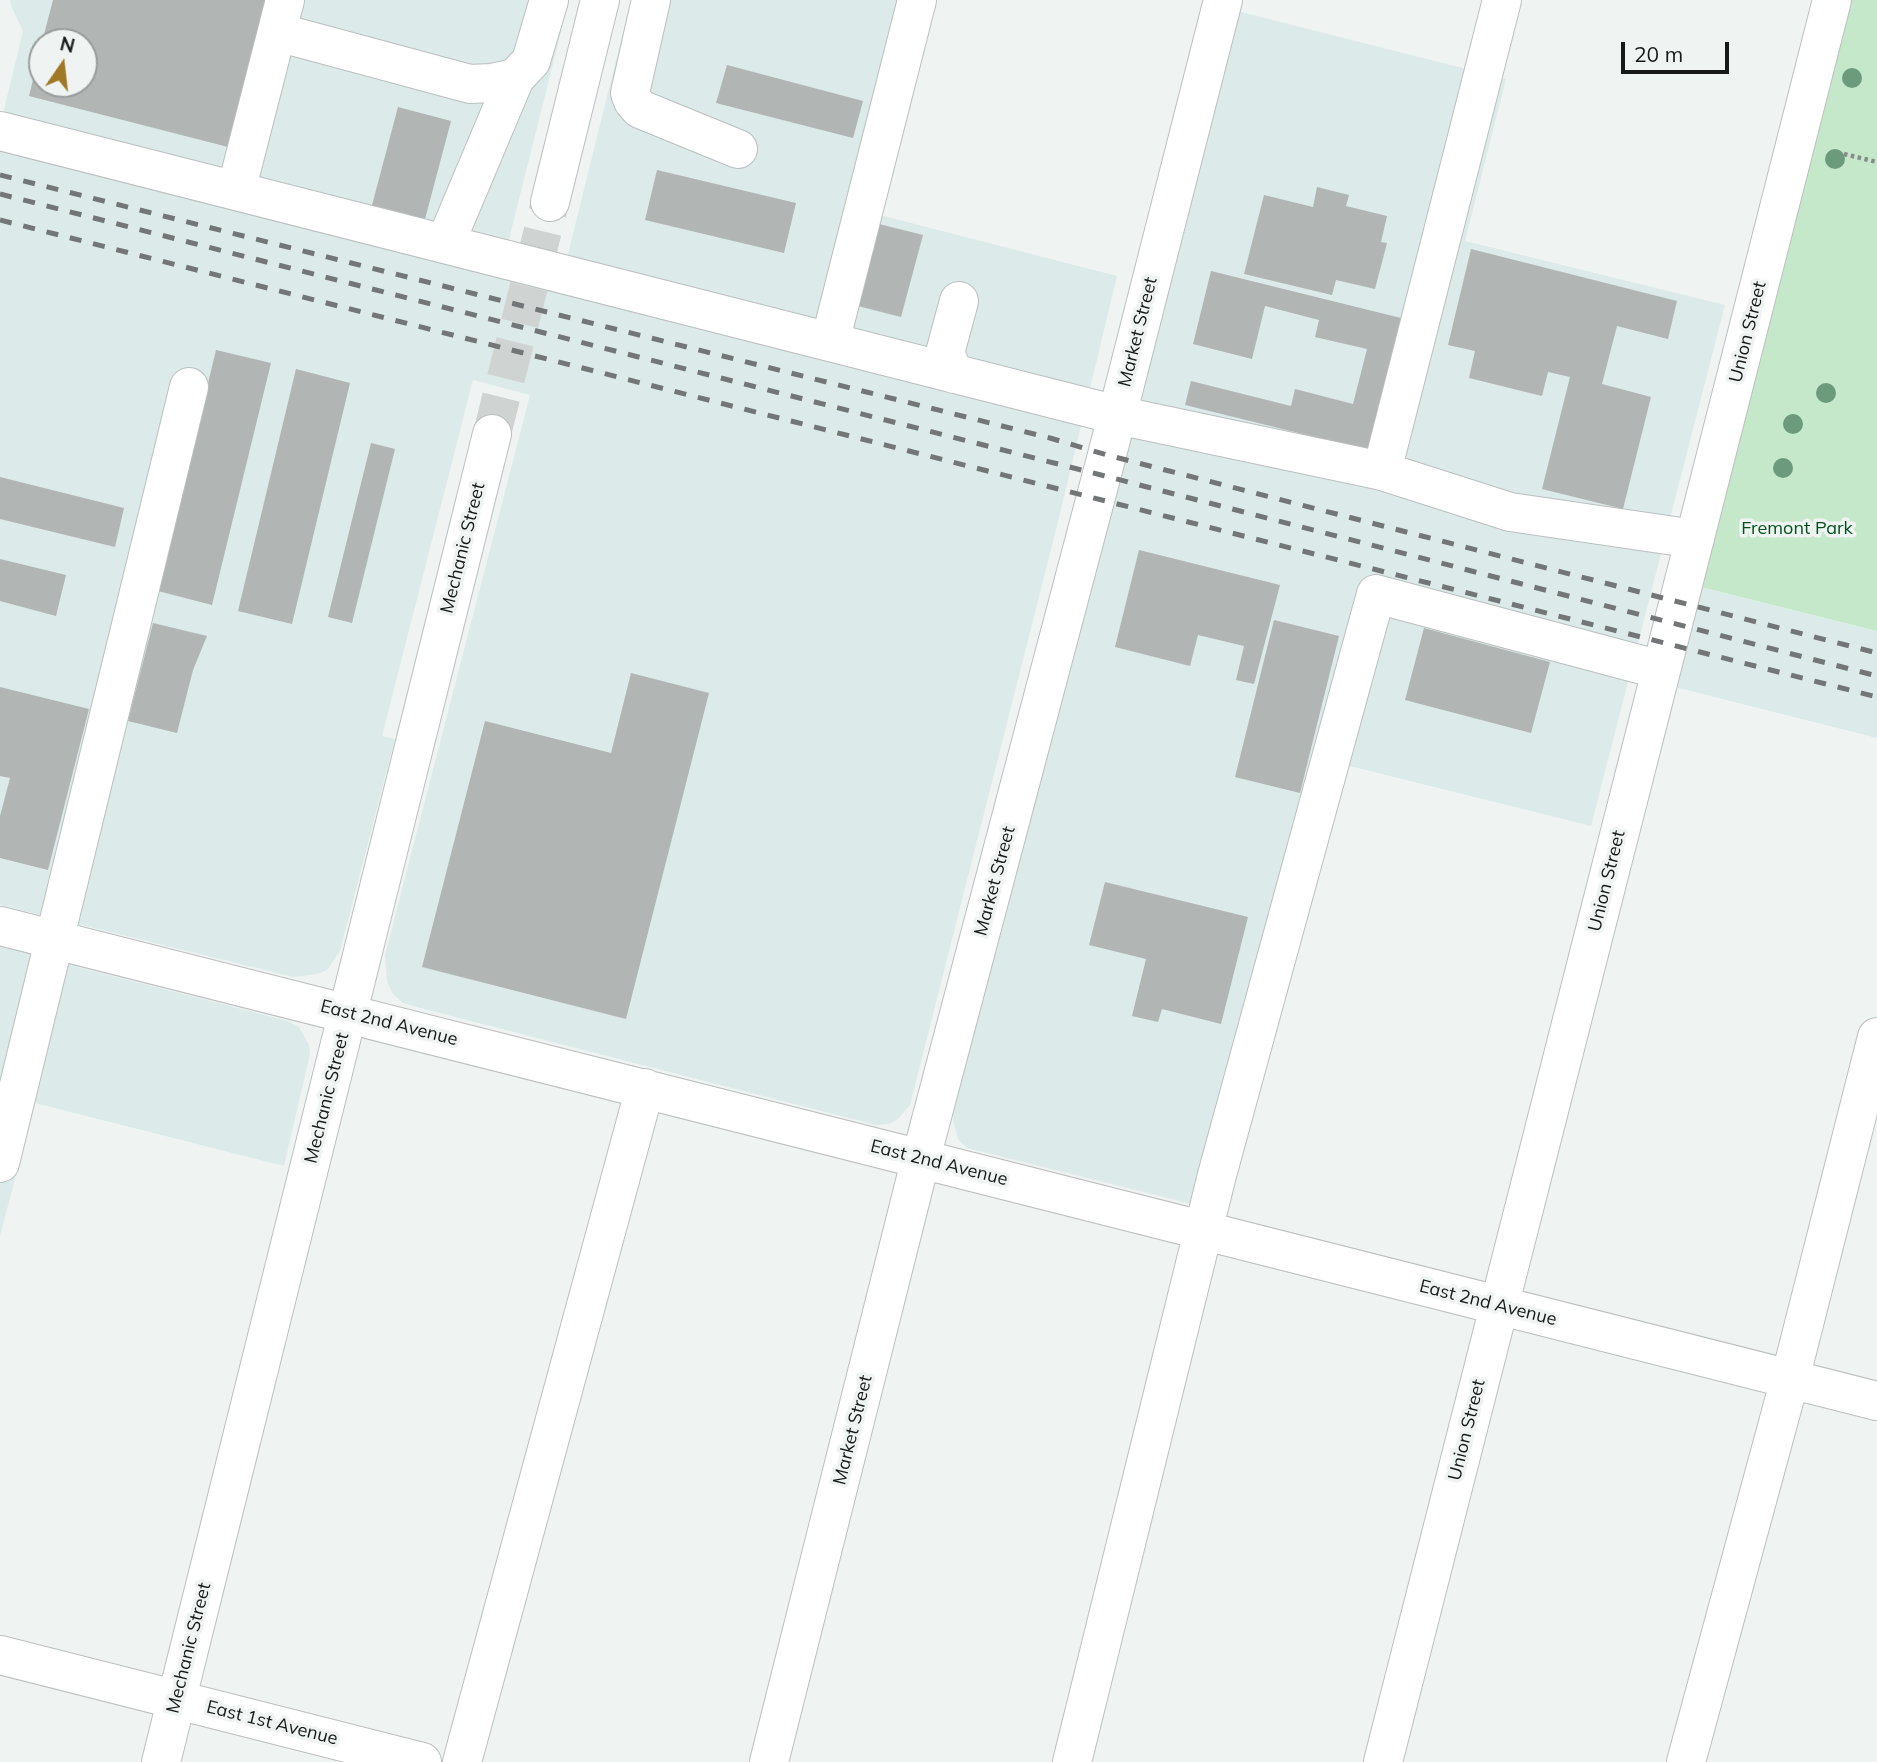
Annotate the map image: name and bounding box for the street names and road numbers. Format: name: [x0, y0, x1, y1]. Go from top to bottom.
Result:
street label: Market Street: [1114, 275, 1162, 389]
street label: Union Street: [1725, 279, 1771, 385]
street label: Mechanic Street: [436, 481, 490, 615]
street label: Market Street: [970, 824, 1020, 938]
street label: Union Street: [1584, 828, 1630, 934]
street label: East 2nd Avenue: [318, 996, 460, 1050]
street label: Mechanic Street: [300, 1031, 354, 1165]
street label: East 2nd Avenue: [868, 1136, 1010, 1190]
street label: East 2nd Avenue: [1417, 1276, 1559, 1330]
street label: Market Street: [829, 1373, 877, 1487]
street label: Union Street: [1444, 1377, 1490, 1483]
street label: Mechanic Street: [162, 1581, 216, 1715]
street label: East 1st Avenue: [204, 1696, 340, 1750]

